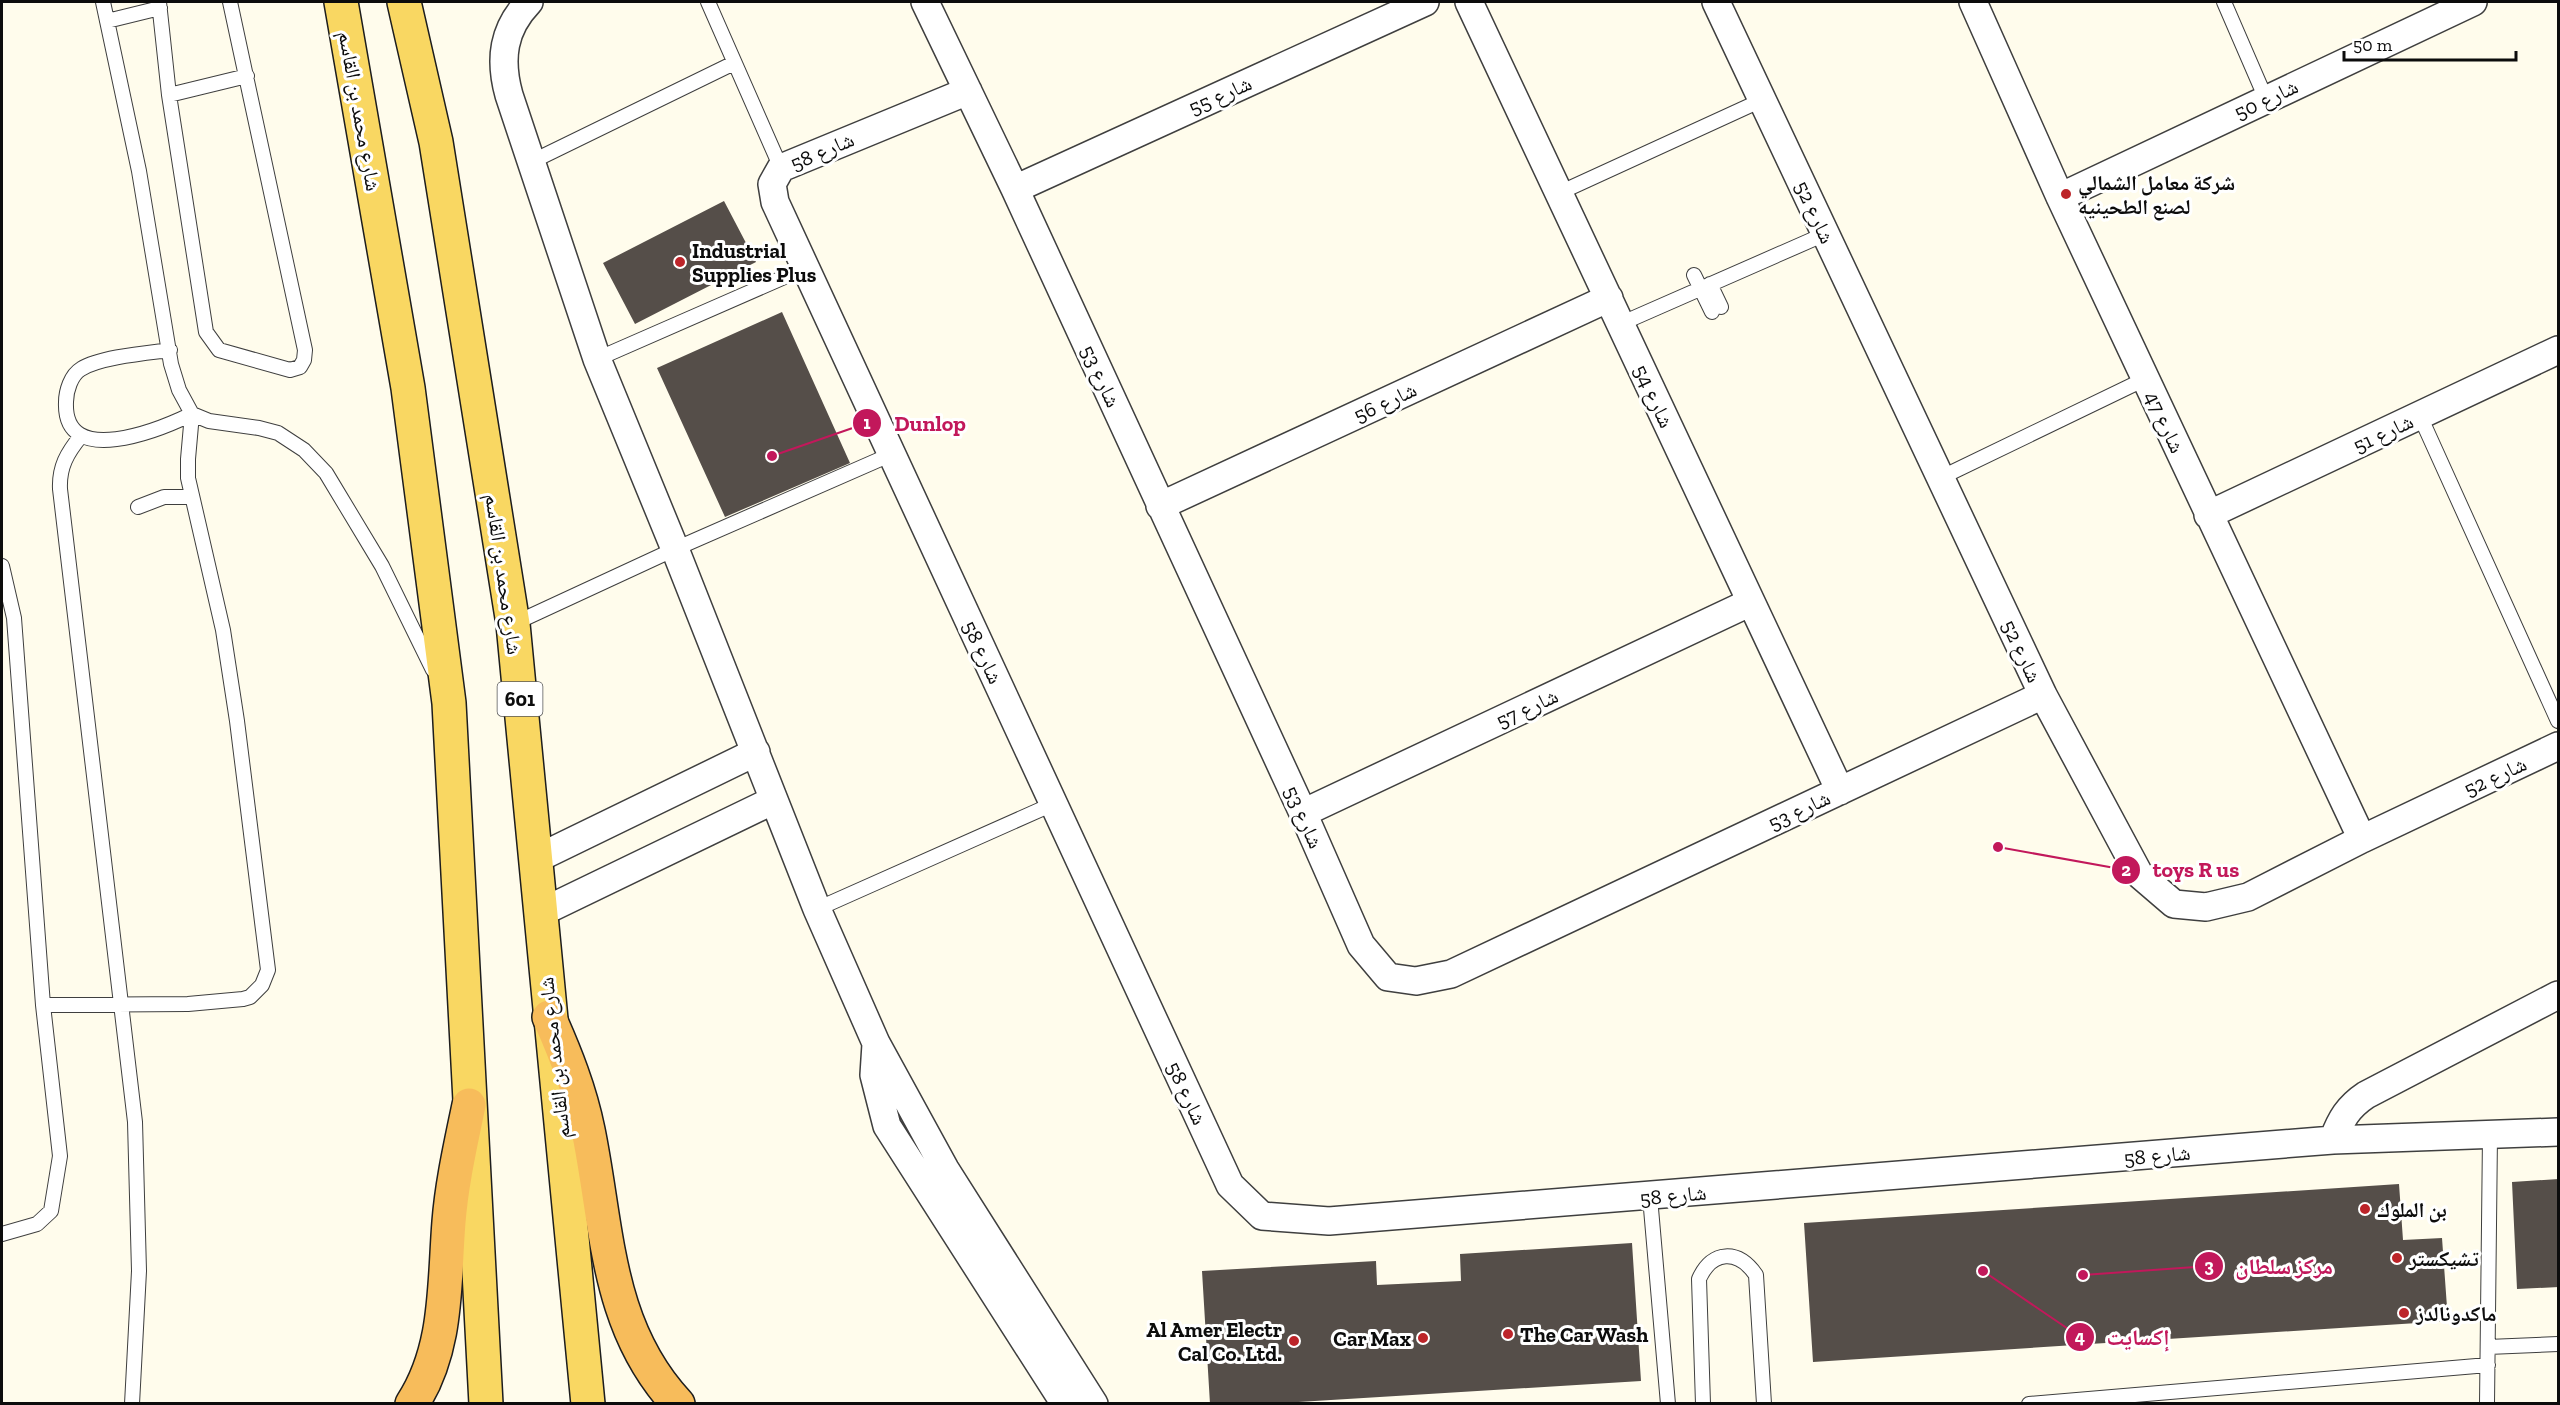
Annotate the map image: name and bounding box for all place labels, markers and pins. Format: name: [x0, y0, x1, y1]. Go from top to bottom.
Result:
place label: شركة معامل الشمالي لصنع الطحينيه: [2078, 170, 2235, 221]
marker: شركة معامل الشمالي لصنع الطحينيه: [2059, 187, 2073, 201]
place label: Industrial Supplies Plus: [692, 238, 817, 287]
marker: Industrial Supplies Plus: [673, 255, 687, 269]
callout: Dunlop: [852, 403, 978, 443]
callout: toys R us: [2111, 850, 2252, 890]
place label: بن الملوك: [2377, 1197, 2447, 1223]
marker: بن الملوك: [2358, 1202, 2372, 1216]
callout: مركز سلطان: [2194, 1246, 2345, 1286]
place label: تشيكستر: [2408, 1246, 2479, 1271]
marker: تشيكستر: [2390, 1251, 2404, 1265]
place label: ماكدونالدز: [2415, 1301, 2496, 1326]
marker: ماكدونالدز: [2397, 1306, 2411, 1320]
place label: Al Amer Electr Cal Co. Ltd.: [1146, 1317, 1282, 1366]
callout: إكسايت: [2065, 1317, 2182, 1357]
place label: The Car Wash: [1520, 1322, 1648, 1347]
place label: Car Max: [1333, 1326, 1411, 1351]
marker: The Car Wash: [1501, 1327, 1515, 1341]
marker: Car Max: [1416, 1331, 1430, 1345]
marker: Al Amer Electr Cal Co. Ltd.: [1287, 1334, 1301, 1348]

